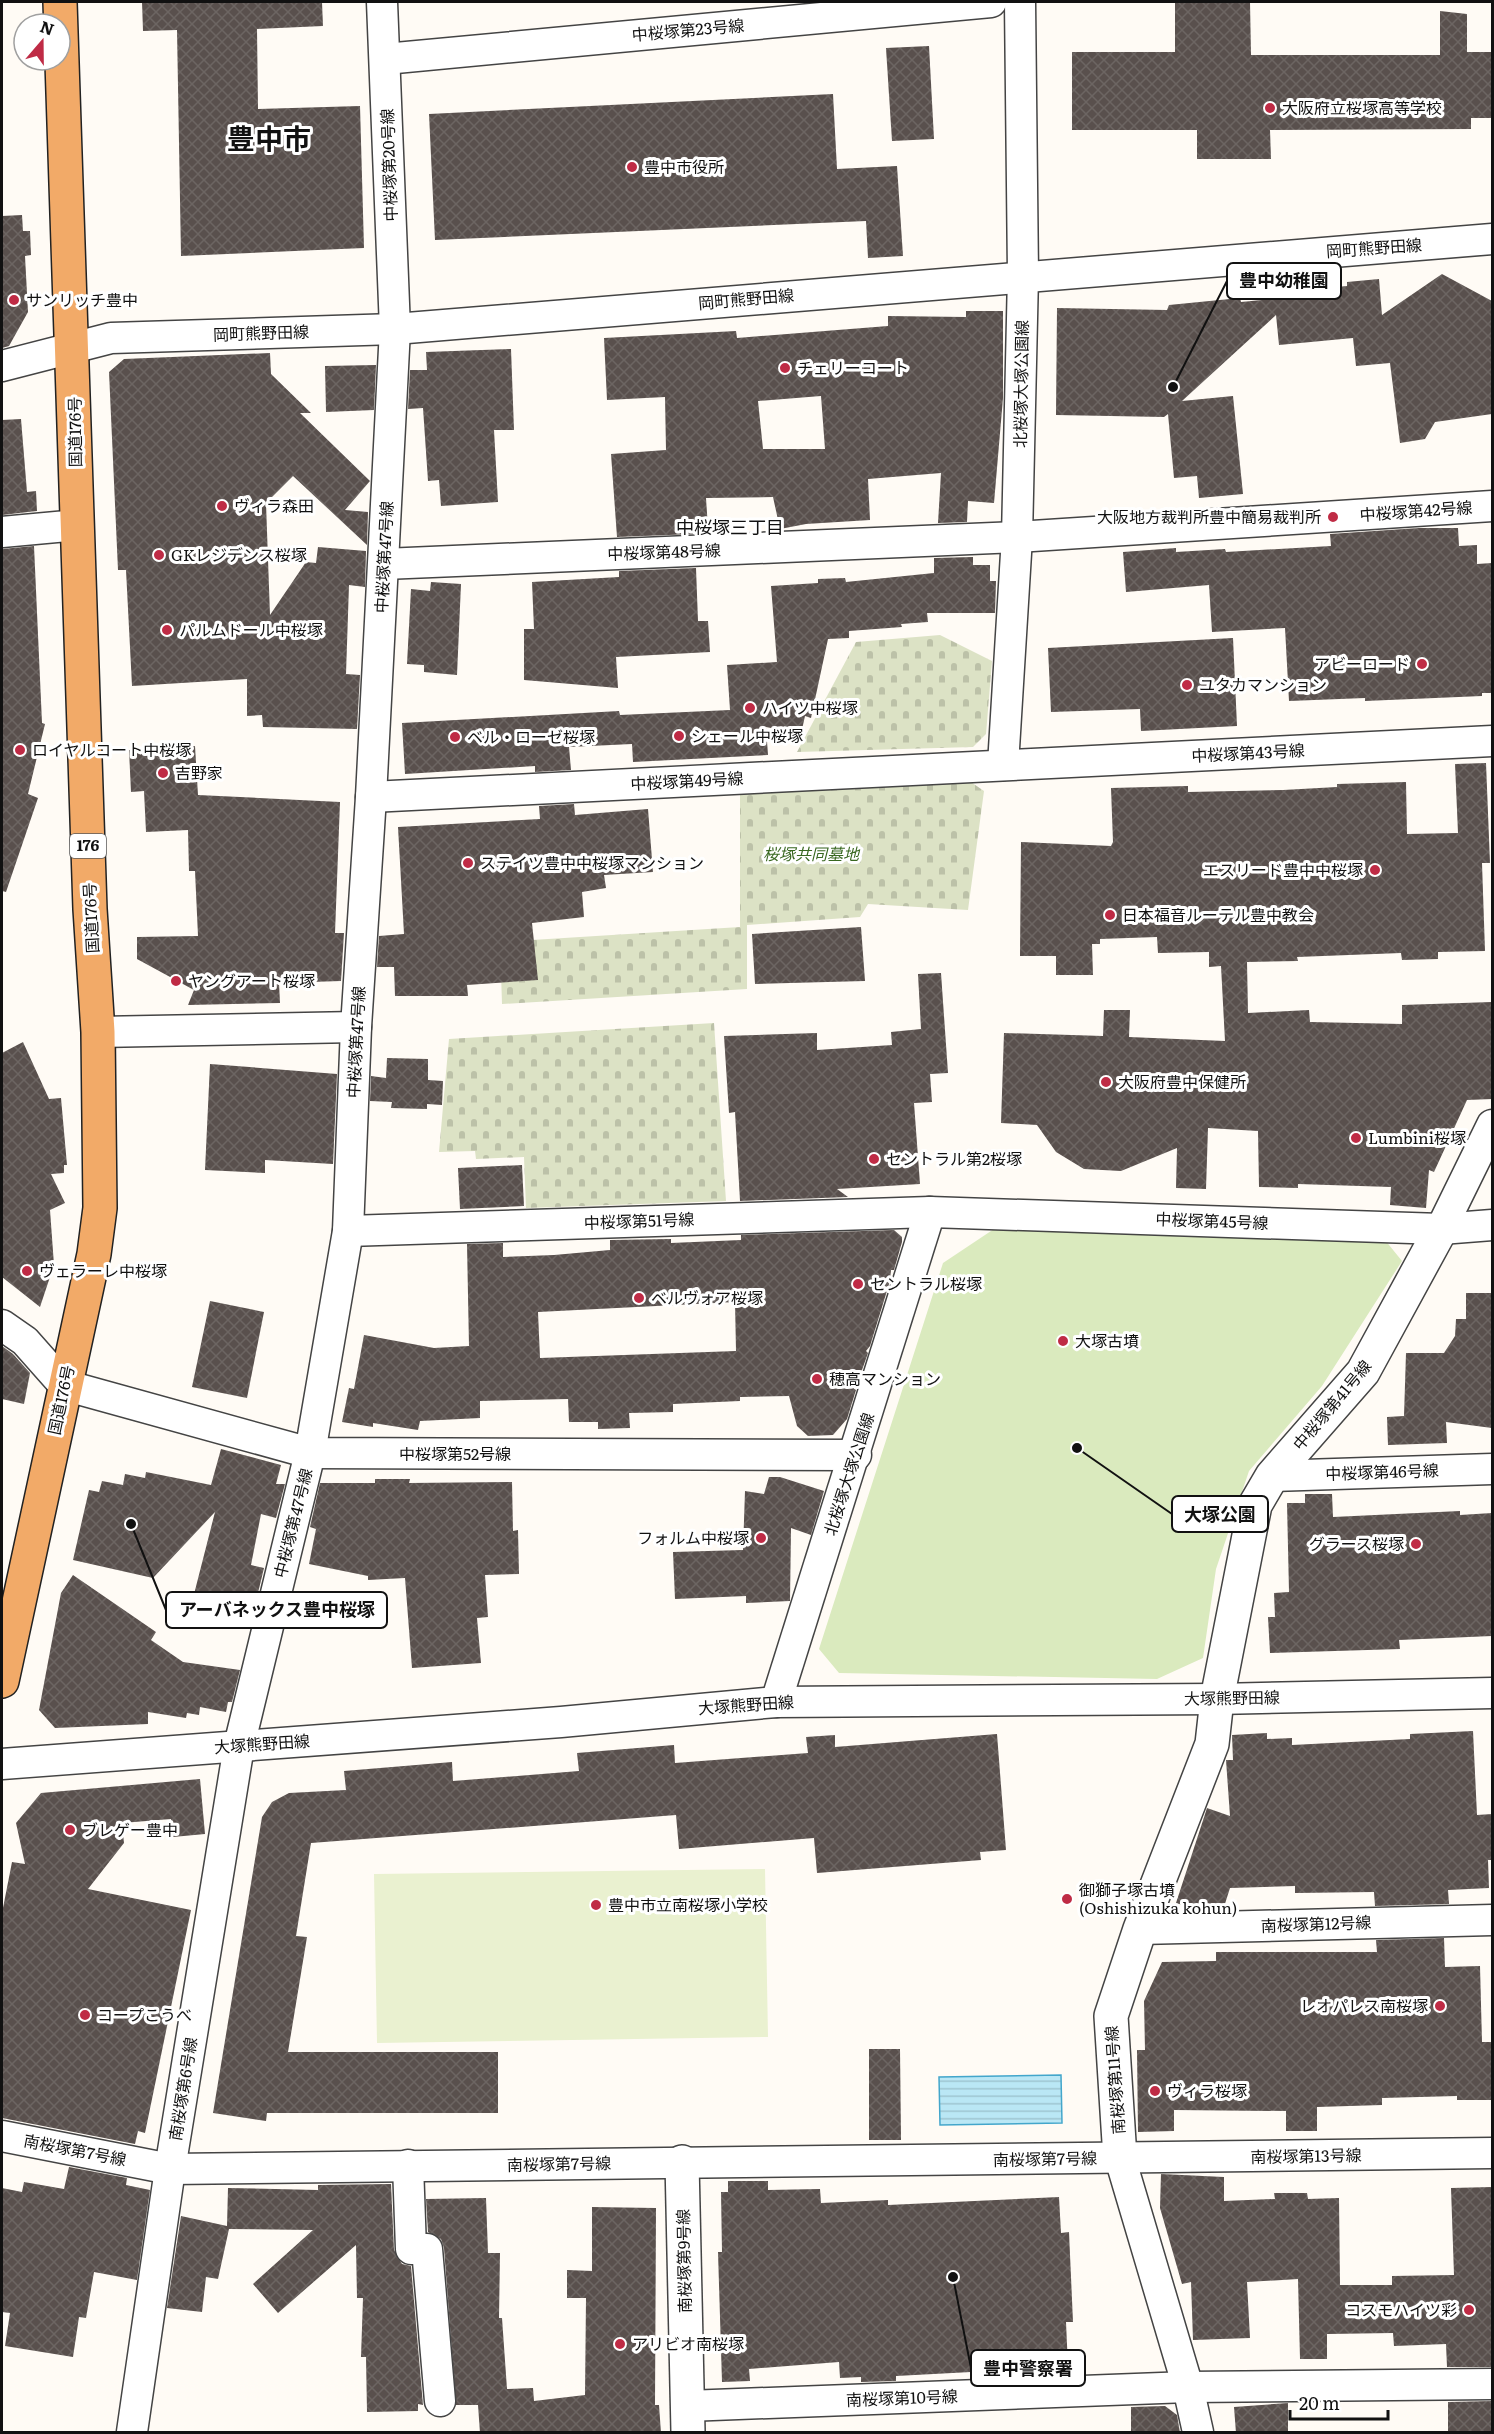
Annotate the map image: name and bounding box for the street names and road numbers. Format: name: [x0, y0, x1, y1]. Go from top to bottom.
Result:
street label: 中桜塚第23号線: [631, 12, 745, 46]
street label: 中桜塚第20号線: [374, 108, 402, 222]
street label: 岡町熊野田線: [1325, 232, 1423, 262]
street label: 岡町熊野田線: [697, 282, 795, 314]
street label: 岡町熊野田線: [213, 318, 309, 346]
street label: 北桜塚大塚公園線: [1007, 320, 1033, 448]
street label: 国道176号: [61, 396, 87, 468]
street label: 中桜塚第42号線: [1359, 494, 1473, 526]
street label: 中桜塚第47号線: [368, 500, 398, 614]
street label: 中桜塚第48号線: [607, 537, 721, 565]
street label: 中桜塚第43号線: [1191, 737, 1305, 767]
street label: 中桜塚第49号線: [630, 765, 744, 795]
road number: 176: [70, 834, 106, 858]
street label: 国道176号: [76, 882, 104, 954]
street label: 中桜塚第47号線: [340, 985, 370, 1099]
street label: 中桜塚第51号線: [583, 1206, 695, 1234]
street label: 中桜塚第45号線: [1155, 1206, 1269, 1234]
street label: 中桜塚第41号線: [1286, 1354, 1376, 1455]
street label: 国道176号: [41, 1363, 79, 1437]
street label: 北桜塚大塚公園線: [817, 1409, 879, 1538]
street label: 中桜塚第52号線: [399, 1441, 511, 1465]
street label: 中桜塚第46号線: [1325, 1457, 1439, 1485]
street label: 中桜塚第47号線: [267, 1465, 317, 1580]
street label: 大塚熊野田線: [1184, 1684, 1280, 1710]
street label: 大塚熊野田線: [697, 1689, 795, 1719]
street label: 大塚熊野田線: [213, 1728, 311, 1758]
street label: 南桜塚第12号線: [1260, 1909, 1372, 1937]
street label: 南桜塚第11号線: [1098, 2025, 1130, 2135]
street label: 南桜塚第6号線: [162, 2035, 202, 2142]
street label: 南桜塚第7号線: [22, 2127, 129, 2171]
street label: 南桜塚第13号線: [1250, 2142, 1362, 2168]
street label: 南桜塚第7号線: [993, 2145, 1097, 2171]
street label: 南桜塚第7号線: [507, 2150, 611, 2176]
street label: 南桜塚第9号線: [670, 2209, 696, 2313]
street label: 南桜塚第10号線: [846, 2383, 958, 2411]

